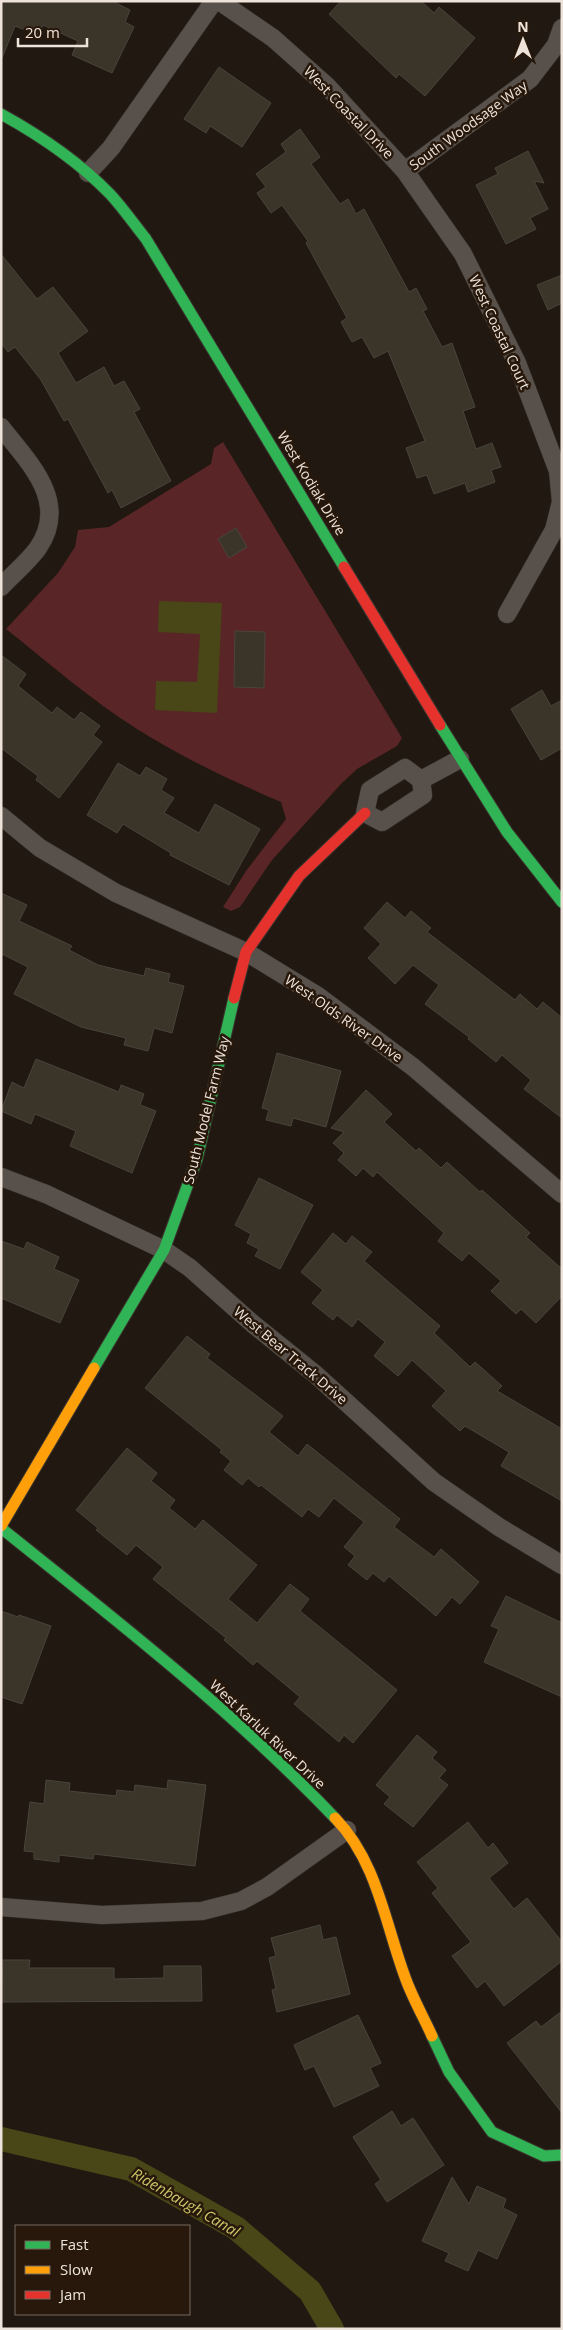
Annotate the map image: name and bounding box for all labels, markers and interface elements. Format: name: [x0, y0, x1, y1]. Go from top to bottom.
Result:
scale bar: [18, 15, 86, 47]
north arrow: [498, 15, 548, 65]
text: N: [517, 17, 529, 36]
text: 20 m: [25, 22, 60, 42]
street label: West Coastal Drive: [300, 62, 398, 163]
street label: South Woodsage Way: [405, 75, 532, 174]
street label: West Coastal Court: [465, 272, 535, 392]
street label: West Kodiak Drive: [273, 427, 351, 539]
street label: West Olds River Drive: [281, 970, 407, 1066]
street label: South Model Farm Way: [178, 1033, 234, 1186]
street label: West Bear Track Drive: [230, 1302, 352, 1408]
street label: West Karluk River Drive: [206, 1675, 330, 1793]
water label: Ridenbaugh Canal: [128, 2163, 245, 2242]
legend: [15, 2225, 190, 2315]
text: Fast: [60, 2234, 89, 2254]
text: Slow: [60, 2259, 93, 2279]
text: Jam: [58, 2284, 86, 2304]

